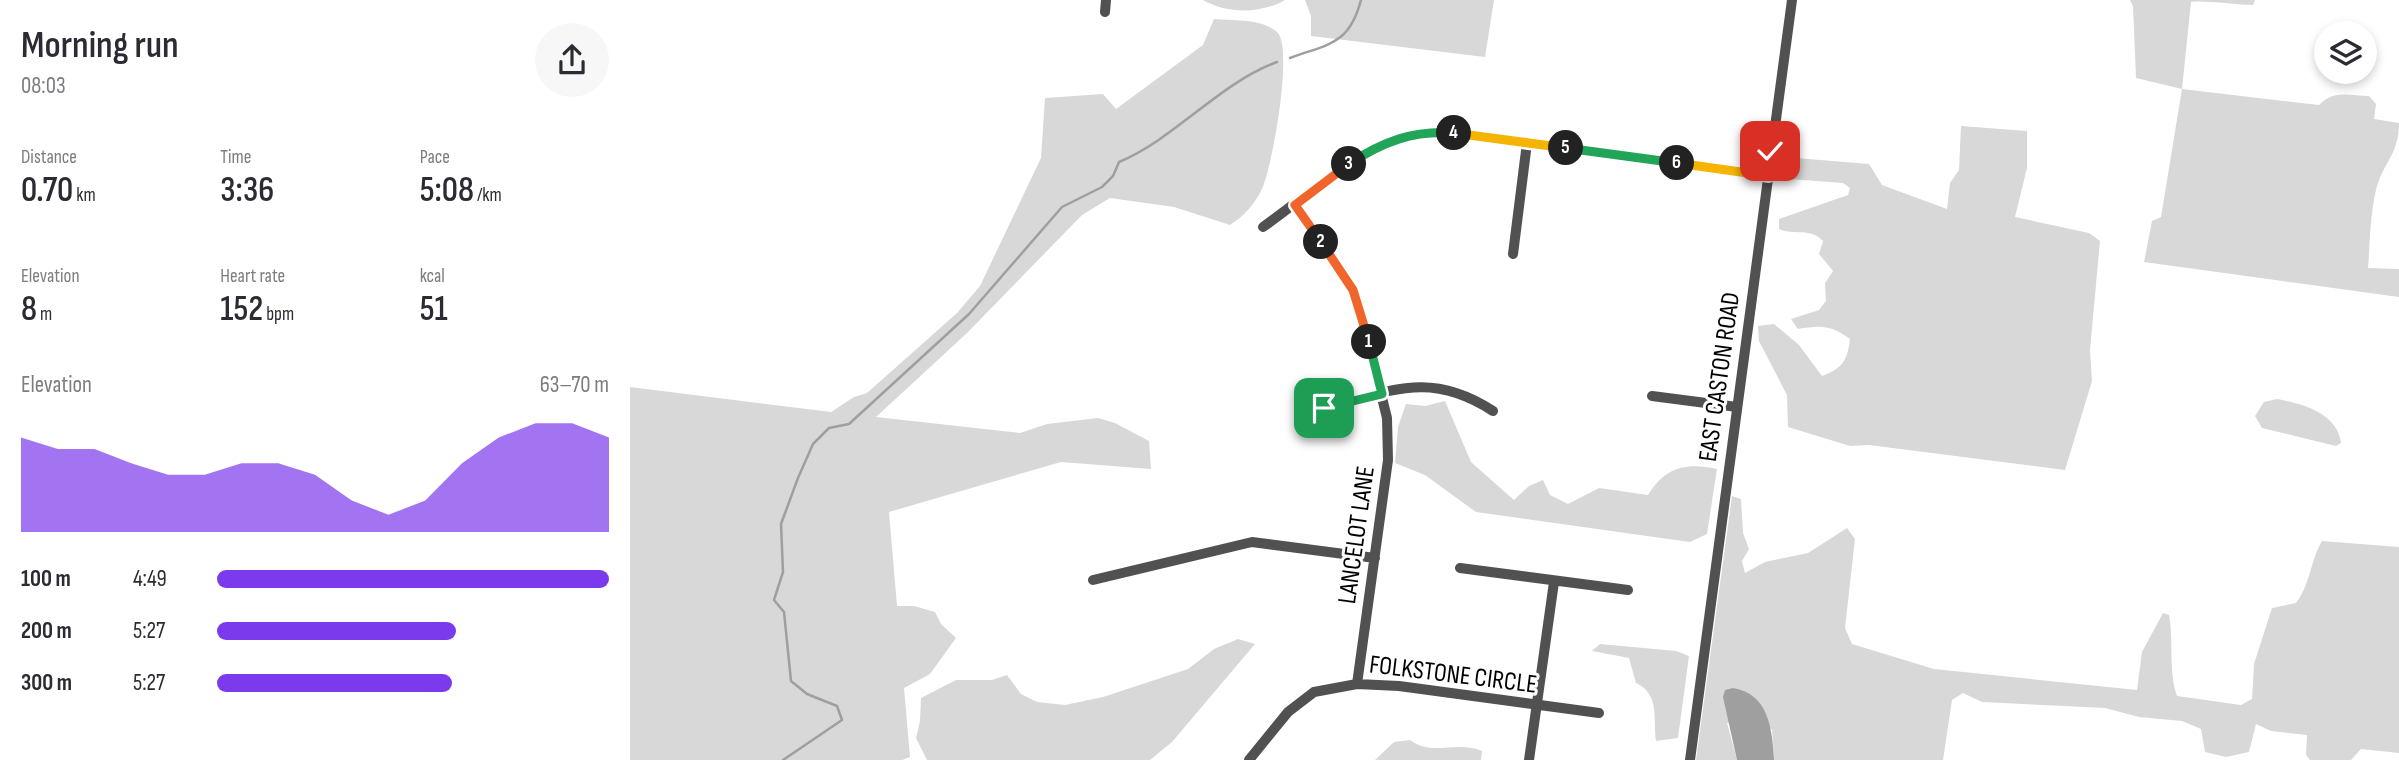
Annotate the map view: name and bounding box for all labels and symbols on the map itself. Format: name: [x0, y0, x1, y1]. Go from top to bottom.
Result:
pin: 4: [1436, 116, 1472, 150]
pin: [1740, 121, 1800, 181]
pin: 5: [1548, 130, 1584, 166]
pin: 3: [1332, 146, 1366, 182]
pin: 6: [1660, 146, 1694, 180]
pin: 2: [1304, 224, 1338, 260]
street label: EAST CASTON ROAD: [1693, 290, 1747, 464]
pin: 1: [1352, 324, 1386, 360]
pin: [1294, 378, 1354, 438]
street label: LANCELOT LANE: [1332, 464, 1382, 606]
street label: FOLKSTONE CIRCLE: [1367, 649, 1539, 701]

